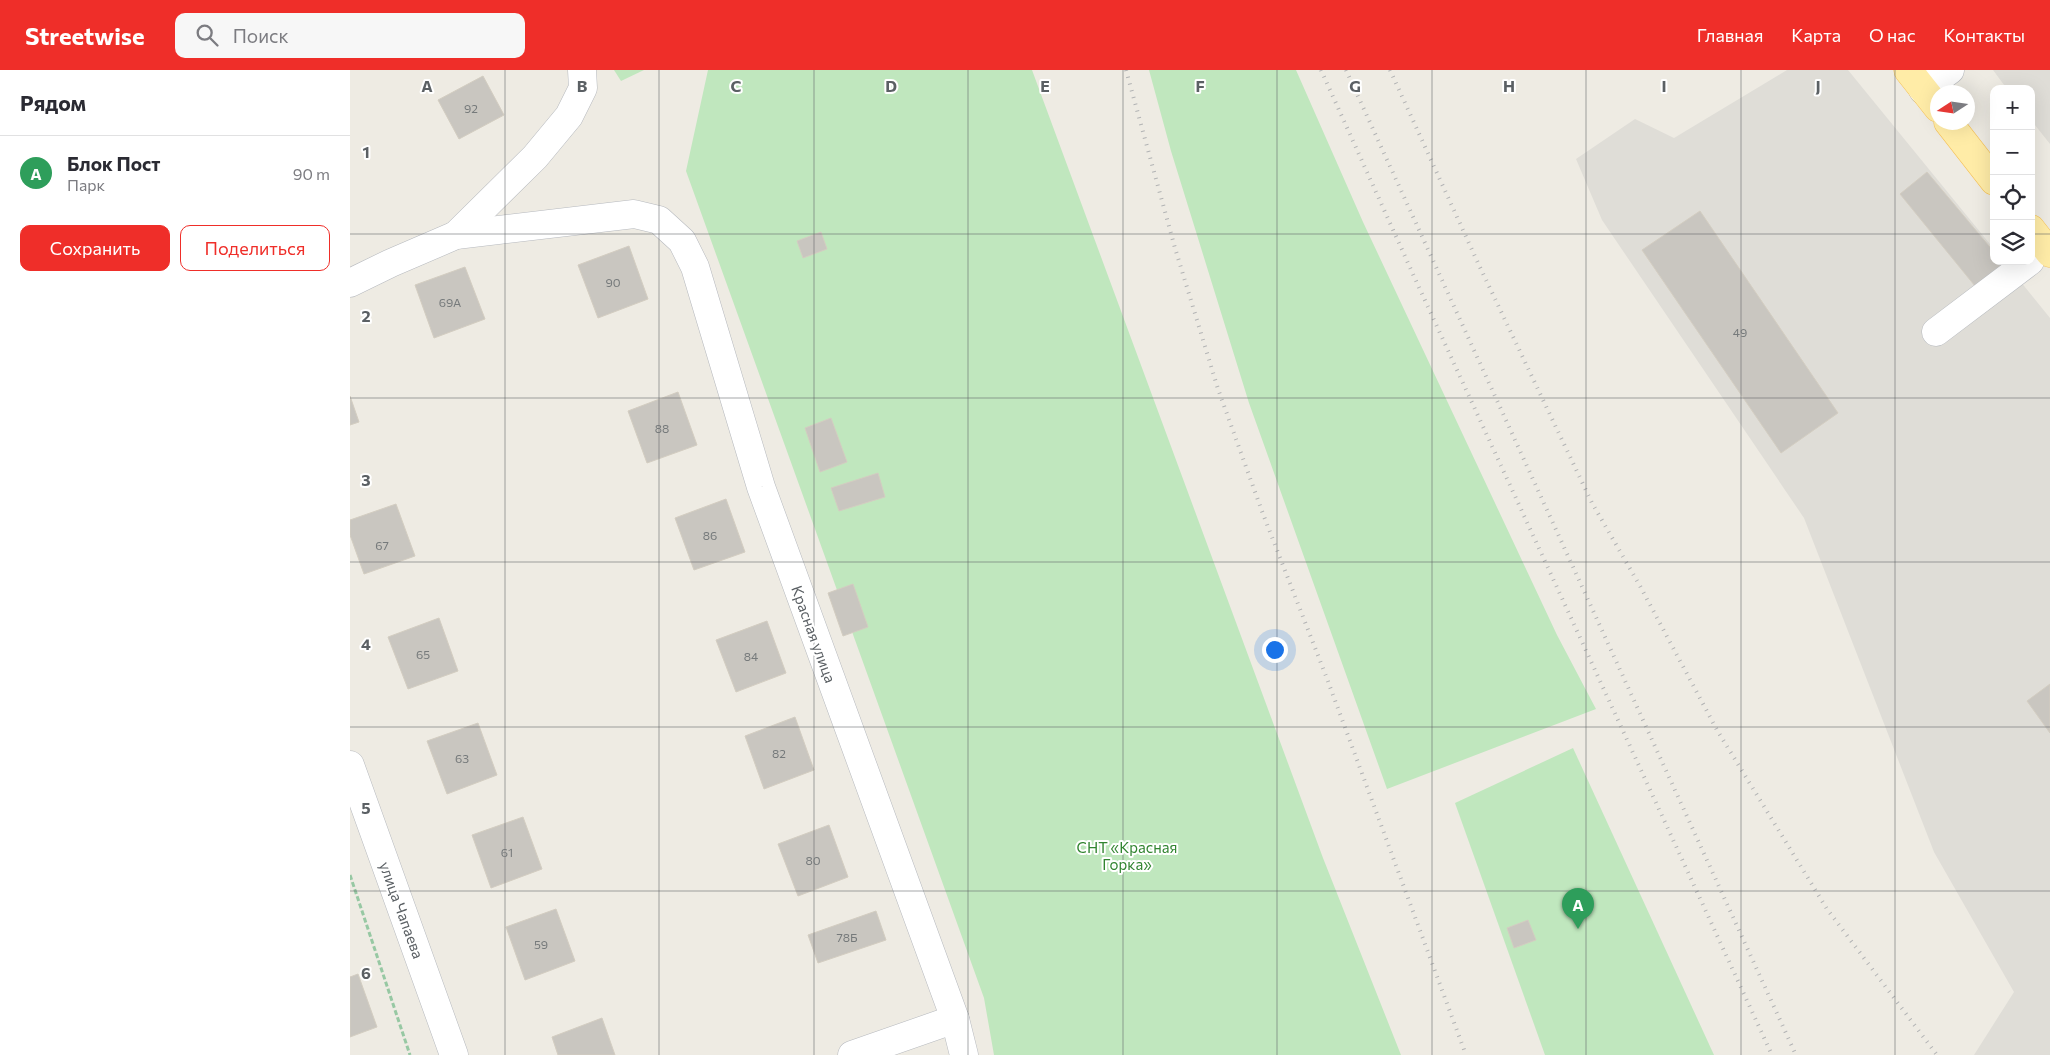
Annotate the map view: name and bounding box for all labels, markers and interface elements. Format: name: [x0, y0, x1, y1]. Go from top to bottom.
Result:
search box: [175, 13, 525, 58]
text: Streetwise: [25, 21, 145, 50]
icon: search: [193, 21, 221, 49]
text: Поиск: [233, 24, 289, 47]
text: Главная: [1697, 24, 1763, 46]
text: Карта: [1791, 24, 1841, 46]
text: О нас: [1869, 24, 1916, 46]
text: Контакты: [1944, 24, 2025, 46]
text: A: [421, 76, 433, 95]
text: B: [577, 76, 588, 95]
text: C: [731, 76, 742, 95]
text: D: [885, 76, 897, 95]
text: E: [1040, 76, 1050, 95]
text: F: [1195, 76, 1205, 95]
text: G: [1349, 76, 1361, 95]
text: H: [1503, 76, 1515, 95]
text: I: [1661, 76, 1667, 95]
text: J: [1815, 76, 1821, 95]
north arrow: [1930, 85, 1975, 130]
map controls: [1990, 85, 2035, 265]
button: +: [1990, 85, 2035, 130]
text: Рядом: [20, 90, 86, 115]
house number: 92: [464, 101, 478, 115]
button: −: [1990, 130, 2035, 175]
text: 1: [362, 142, 370, 161]
text: Блок Пост: [67, 152, 160, 175]
text: A: [30, 164, 42, 183]
text: 90 m: [293, 164, 330, 183]
text: Парк: [67, 175, 105, 194]
button: locate: [1990, 175, 2035, 220]
button: layers: [1990, 220, 2035, 265]
button: Сохранить: [20, 225, 170, 271]
button: Поделиться: [180, 225, 330, 271]
house number: 90: [605, 275, 621, 289]
house number: 69А: [439, 295, 461, 309]
text: 2: [361, 306, 371, 325]
house number: 49: [1733, 325, 1747, 339]
house number: 88: [655, 421, 669, 435]
text: 3: [361, 470, 371, 489]
house number: 86: [703, 528, 717, 542]
house number: 67: [375, 538, 389, 552]
street label: Красная улица: [788, 583, 840, 685]
text: 4: [361, 634, 371, 653]
your location: [1262, 637, 1288, 663]
house number: 65: [416, 647, 430, 661]
house number: 84: [744, 649, 758, 663]
house number: 82: [772, 746, 786, 760]
house number: 63: [455, 751, 469, 765]
text: 5: [361, 798, 371, 817]
park label: СНТ «Красная Горка»: [1077, 838, 1177, 873]
house number: 61: [501, 845, 513, 859]
house number: 80: [805, 853, 821, 867]
street label: улица Чапаева: [376, 859, 428, 961]
pin: A: [1562, 888, 1594, 929]
house number: 78Б: [836, 930, 858, 944]
house number: 59: [534, 937, 548, 951]
text: 6: [361, 963, 371, 982]

